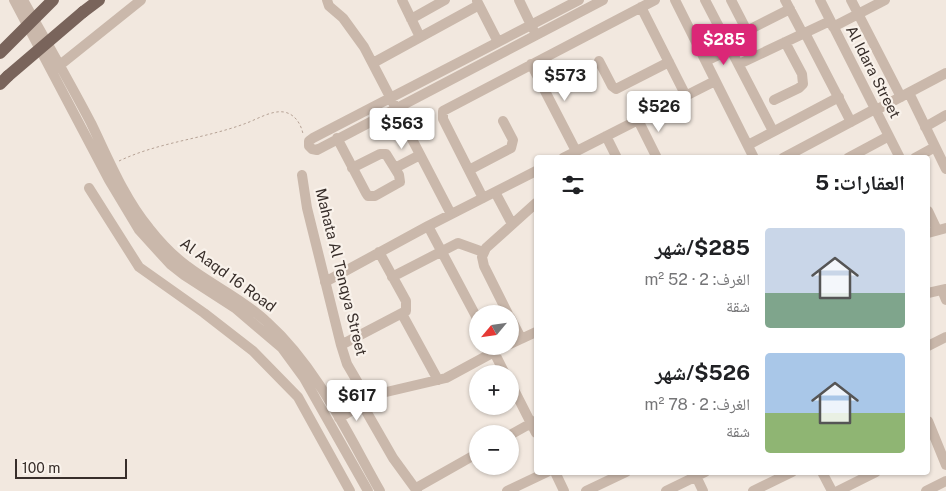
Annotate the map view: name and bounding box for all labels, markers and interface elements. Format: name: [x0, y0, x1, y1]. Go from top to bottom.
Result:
pin: $285: [694, 23, 754, 66]
street label: Al Idara Street: [843, 23, 904, 121]
text: $285: [703, 30, 745, 49]
pin: $573: [535, 59, 595, 102]
text: $573: [544, 66, 586, 85]
pin: $526: [629, 90, 689, 133]
text: $526: [638, 97, 680, 116]
pin: $563: [372, 108, 432, 150]
text: $563: [381, 114, 423, 133]
text: العقارات: 5: [815, 170, 905, 195]
icon: filters: [559, 171, 587, 199]
street label: Mahata Al Tenqya Street: [312, 186, 371, 358]
street label: Al Aaqd 16 Road: [177, 234, 279, 315]
text: $285/شهر: [655, 235, 750, 260]
icon: home: [805, 248, 865, 308]
text: الغرف: 2 · 52 m²: [644, 270, 750, 289]
text: شقة: [726, 297, 750, 316]
north arrow: [469, 305, 519, 355]
map controls: [469, 305, 519, 475]
text: $526/شهر: [655, 360, 750, 385]
button: +: [469, 365, 519, 415]
icon: home: [805, 373, 865, 433]
pin: $617: [327, 380, 387, 422]
text: $617: [338, 386, 376, 405]
text: الغرف: 2 · 78 m²: [645, 395, 750, 414]
text: شقة: [726, 422, 750, 441]
button: −: [469, 425, 519, 475]
scale bar: [15, 456, 128, 479]
text: 100 m: [22, 460, 60, 476]

